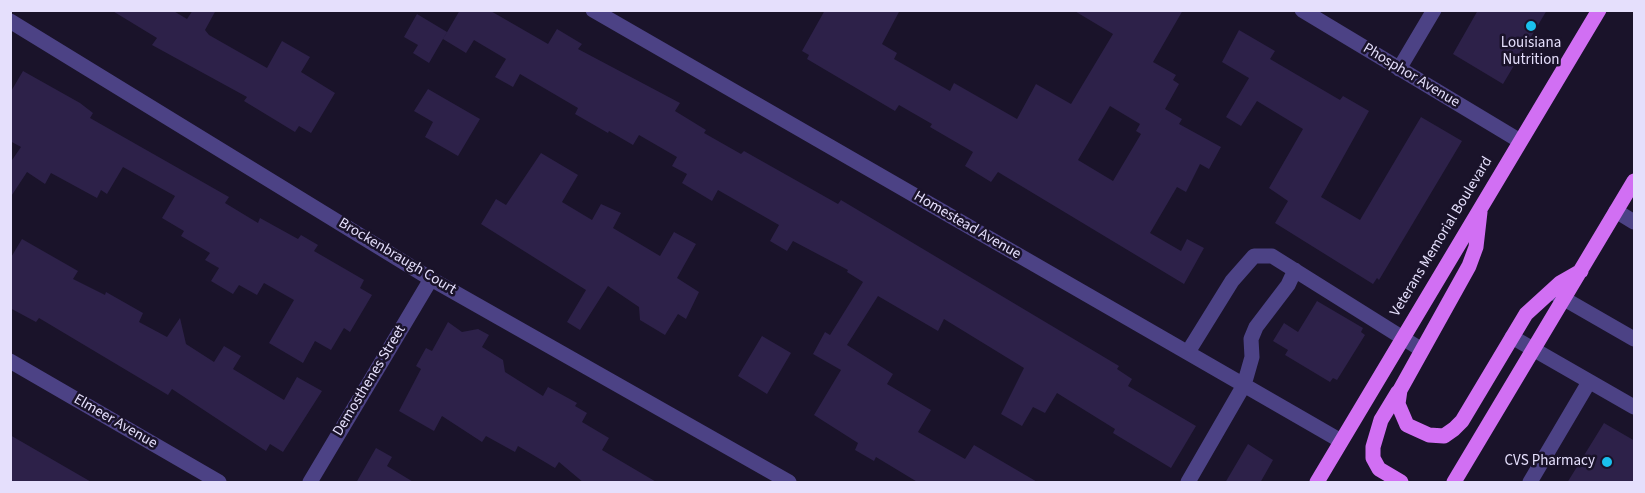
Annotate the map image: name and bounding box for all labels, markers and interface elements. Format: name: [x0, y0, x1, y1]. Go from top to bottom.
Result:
marker: Louisiana Nutrition: [1524, 19, 1538, 33]
place label: Louisiana Nutrition: [1501, 35, 1561, 70]
street label: Phosphor Avenue: [1359, 40, 1463, 112]
street label: Veterans Memorial Boulevard: [1387, 154, 1497, 320]
street label: Homestead Avenue: [910, 188, 1024, 264]
street label: Brockenbraugh Court: [335, 215, 459, 299]
street label: Demosthenes Street: [330, 322, 410, 440]
street label: Elmeer Avenue: [70, 391, 160, 453]
place label: CVS Pharmacy: [1505, 453, 1595, 471]
marker: CVS Pharmacy: [1600, 455, 1614, 469]

